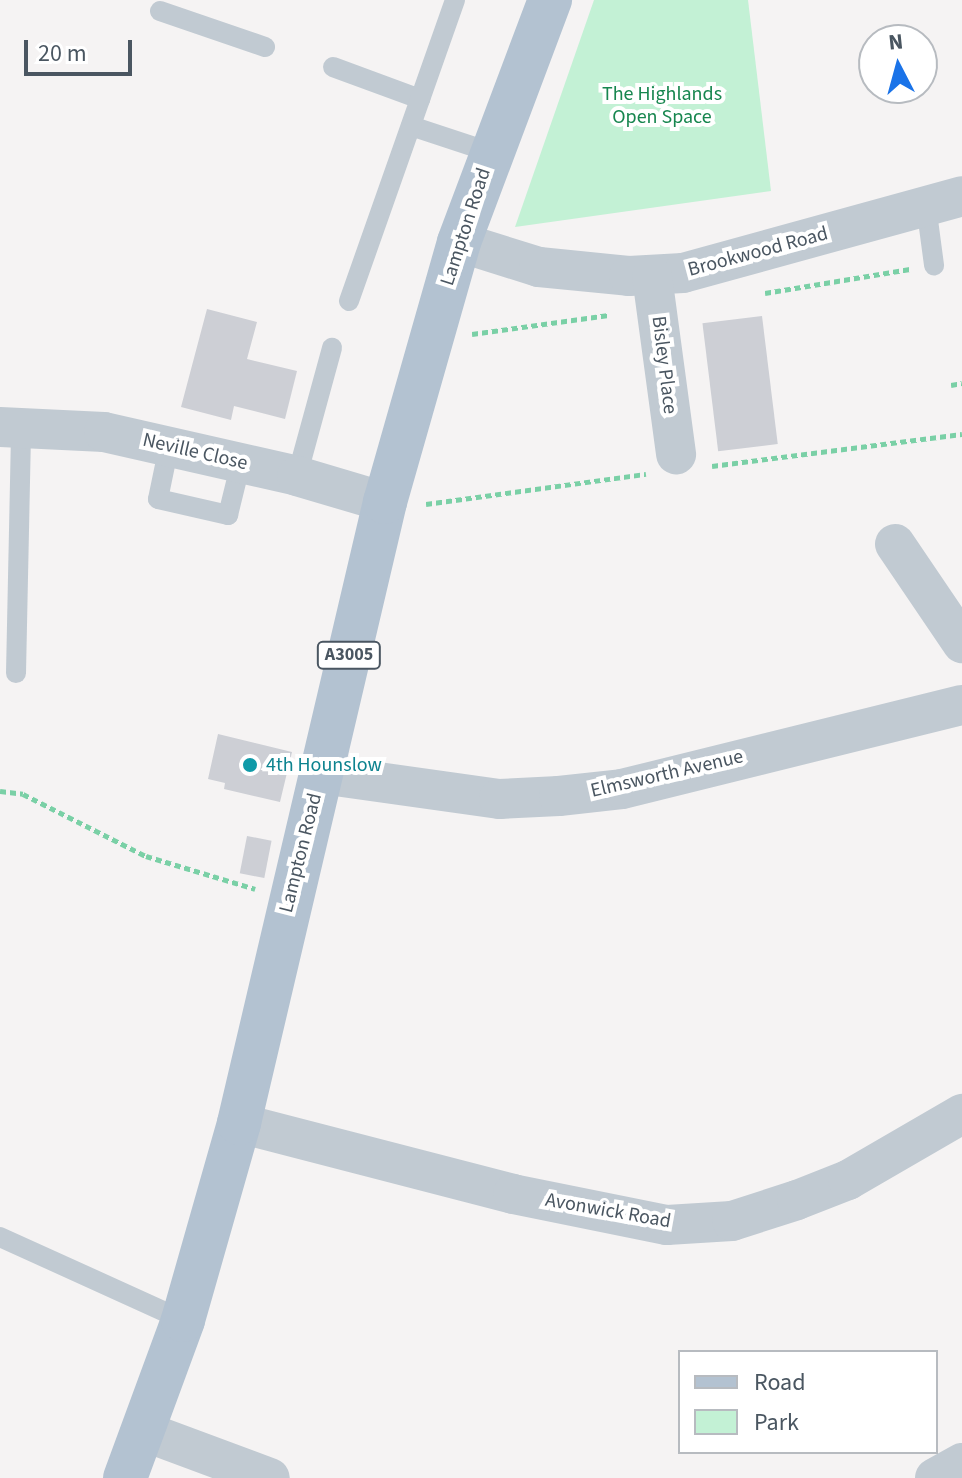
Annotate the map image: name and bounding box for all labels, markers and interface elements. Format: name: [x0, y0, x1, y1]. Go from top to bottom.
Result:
scale bar: [28, 24, 136, 74]
north arrow: [858, 24, 938, 104]
text: N: [887, 25, 905, 59]
text: 20 m: [38, 36, 87, 71]
park label: The Highlands Open Space: [602, 83, 722, 130]
street label: Lampton Road: [436, 165, 496, 289]
street label: Brookwood Road: [685, 222, 831, 282]
street label: Bisley Place: [646, 315, 682, 415]
street label: Neville Close: [140, 428, 250, 476]
road number: A3005: [315, 641, 383, 669]
street label: Elmsworth Avenue: [588, 745, 746, 803]
place label: 4th Hounslow: [266, 753, 382, 777]
marker: 4th Hounslow: [241, 756, 259, 774]
street label: Lampton Road: [275, 791, 327, 915]
street label: Avonwick Road: [543, 1188, 673, 1234]
legend: [678, 1350, 938, 1454]
text: Road: [754, 1365, 806, 1400]
text: Park: [754, 1405, 799, 1440]

